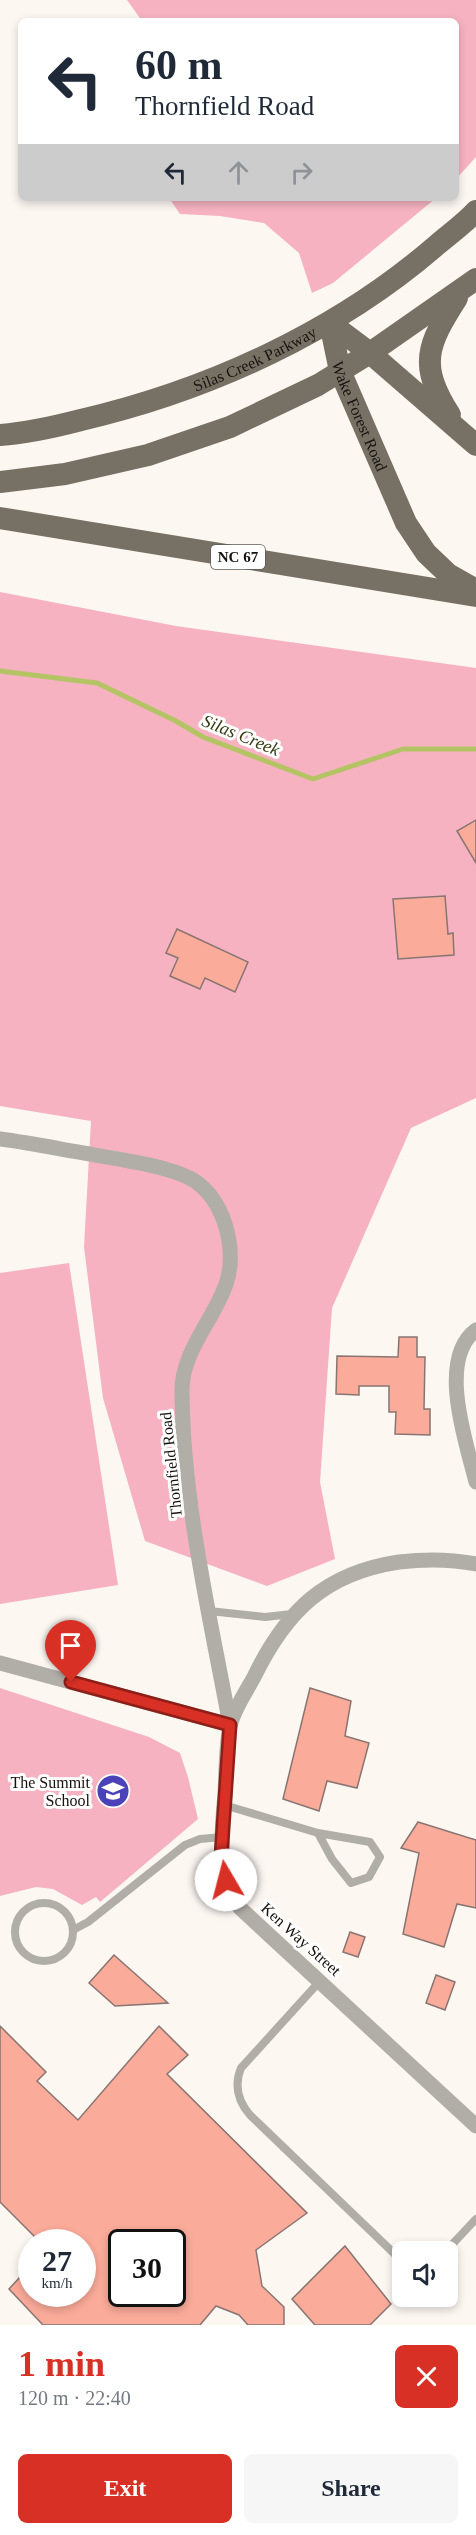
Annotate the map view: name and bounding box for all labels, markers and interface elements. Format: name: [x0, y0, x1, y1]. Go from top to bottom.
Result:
icon: left: [36, 42, 114, 120]
text: 60 m: [135, 42, 223, 88]
text: Thornfield Road: [135, 91, 314, 121]
icon: left: [159, 156, 192, 189]
icon: ahead: [222, 156, 255, 189]
icon: right: [285, 156, 318, 189]
street label: Silas Creek Parkway: [191, 323, 319, 394]
street label: Wake Forest Road: [330, 360, 391, 473]
road number: NC 67: [211, 545, 265, 569]
water label: Silas Creek: [199, 710, 284, 760]
street label: Thornfield Road: [157, 1411, 185, 1519]
pin: [45, 1620, 96, 1682]
icon: arrive: [54, 1629, 87, 1662]
school or university icon: The Summit School: [95, 1773, 131, 1809]
place label: The Summit School: [10, 1774, 91, 1809]
position arrow: [194, 1848, 258, 1912]
street label: Ken Way Street: [257, 1899, 344, 1980]
speed limit sign: 30: [108, 2229, 186, 2307]
map controls: [392, 2241, 458, 2307]
button: sound: [392, 2241, 458, 2307]
text: 27: [42, 2244, 72, 2277]
text: km/h: [42, 2275, 72, 2291]
text: 1 min: [18, 2344, 105, 2384]
button: close: [395, 2345, 458, 2408]
text: 120 m · 22:40: [18, 2387, 131, 2409]
button: Exit: [18, 2454, 232, 2523]
button: Share: [244, 2454, 458, 2523]

